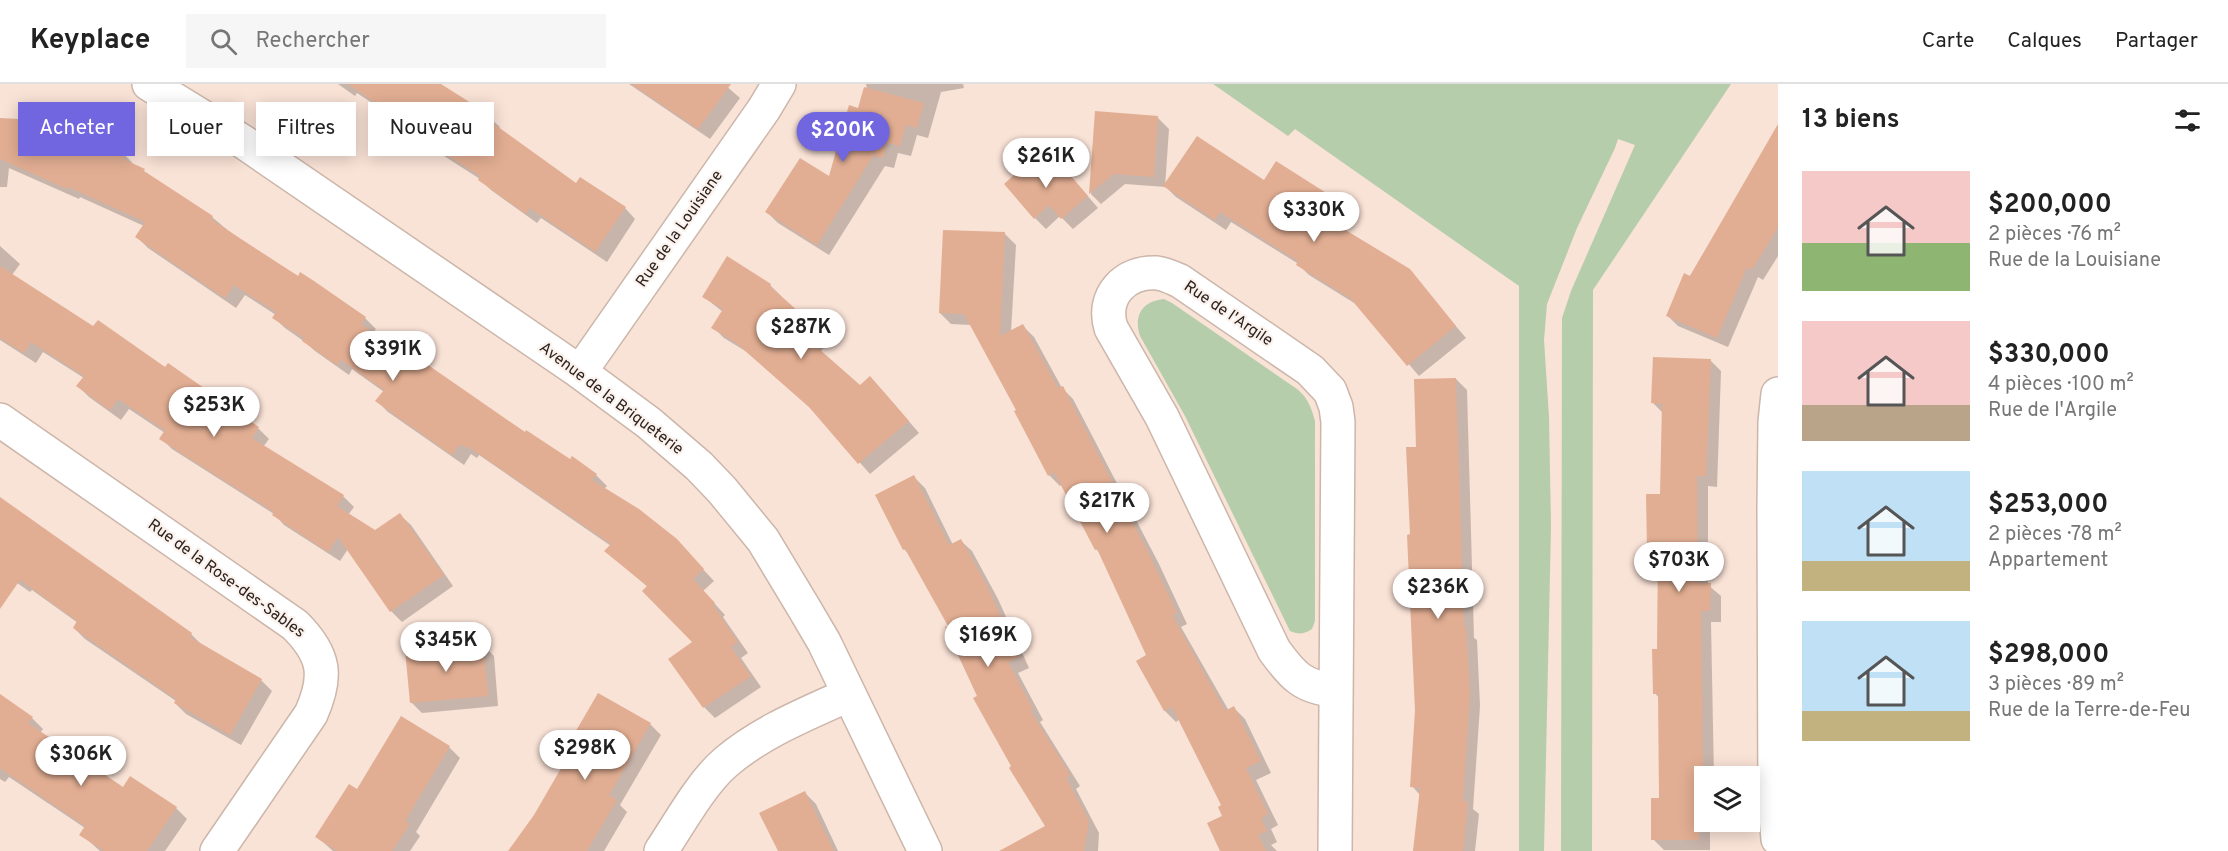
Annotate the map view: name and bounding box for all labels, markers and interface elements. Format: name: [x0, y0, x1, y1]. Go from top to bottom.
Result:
search box: [186, 14, 606, 68]
text: Keyplace: [30, 23, 150, 59]
icon: search: [207, 25, 240, 58]
text: Rechercher: [255, 28, 370, 55]
text: Carte: [1922, 28, 1974, 55]
text: Calques: [2007, 28, 2082, 55]
text: Partager: [2115, 28, 2198, 55]
chip: Acheter: [18, 102, 135, 156]
chip: Louer: [147, 102, 244, 156]
chip: Filtres: [256, 102, 356, 156]
chip: Nouveau: [368, 102, 494, 156]
text: 13 biens: [1802, 104, 1900, 137]
icon: filters: [2171, 104, 2204, 137]
pin: $200K: [801, 112, 885, 163]
text: $200K: [811, 118, 875, 144]
pin: $261K: [1004, 138, 1088, 189]
text: $261K: [1017, 144, 1075, 170]
street label: Rue de la Louisiane: [632, 167, 728, 291]
text: $200,000: [1988, 189, 2112, 222]
pin: $330K: [1272, 192, 1356, 243]
icon: home: [1850, 195, 1922, 267]
text: $330K: [1282, 198, 1346, 224]
text: 2 pièces · 76 m²: [1988, 222, 2121, 248]
text: Rue de la Louisiane: [1988, 248, 2161, 274]
street label: Rue de l'Argile: [1180, 277, 1276, 351]
pin: $287K: [759, 309, 843, 360]
text: $287K: [770, 315, 832, 341]
pin: $391K: [351, 331, 435, 382]
text: $391K: [364, 337, 422, 363]
street label: Avenue de la Briqueterie: [535, 338, 687, 460]
text: $330,000: [1988, 339, 2110, 372]
icon: home: [1850, 345, 1922, 417]
text: 4 pièces · 100 m²: [1988, 372, 2134, 398]
pin: $253K: [172, 387, 256, 438]
text: $253K: [183, 393, 245, 419]
text: Rue de l'Argile: [1988, 398, 2117, 424]
pin: $217K: [1065, 483, 1149, 534]
text: $217K: [1078, 489, 1136, 515]
text: $253,000: [1988, 489, 2108, 522]
icon: home: [1850, 495, 1922, 567]
street label: Rue de la Rose-des-Sables: [144, 515, 308, 643]
text: 2 pièces · 78 m²: [1988, 522, 2122, 548]
pin: $703K: [1637, 542, 1721, 593]
text: $703K: [1648, 548, 1710, 574]
text: Appartement: [1988, 548, 2108, 574]
pin: $236K: [1396, 569, 1480, 620]
text: $236K: [1407, 575, 1469, 601]
pin: $169K: [946, 617, 1030, 668]
pin: $345K: [404, 622, 488, 673]
text: $169K: [959, 623, 1017, 649]
text: $345K: [414, 628, 478, 654]
text: $298,000: [1988, 639, 2109, 672]
icon: home: [1850, 645, 1922, 717]
text: 3 pièces · 89 m²: [1988, 672, 2124, 698]
text: Rue de la Terre-de-Feu: [1988, 698, 2190, 724]
pin: $298K: [543, 730, 627, 781]
pin: $306K: [39, 736, 123, 787]
text: $298K: [553, 736, 617, 762]
text: $306K: [49, 742, 113, 768]
map controls: [1694, 766, 1760, 832]
button: layers: [1694, 766, 1760, 832]

